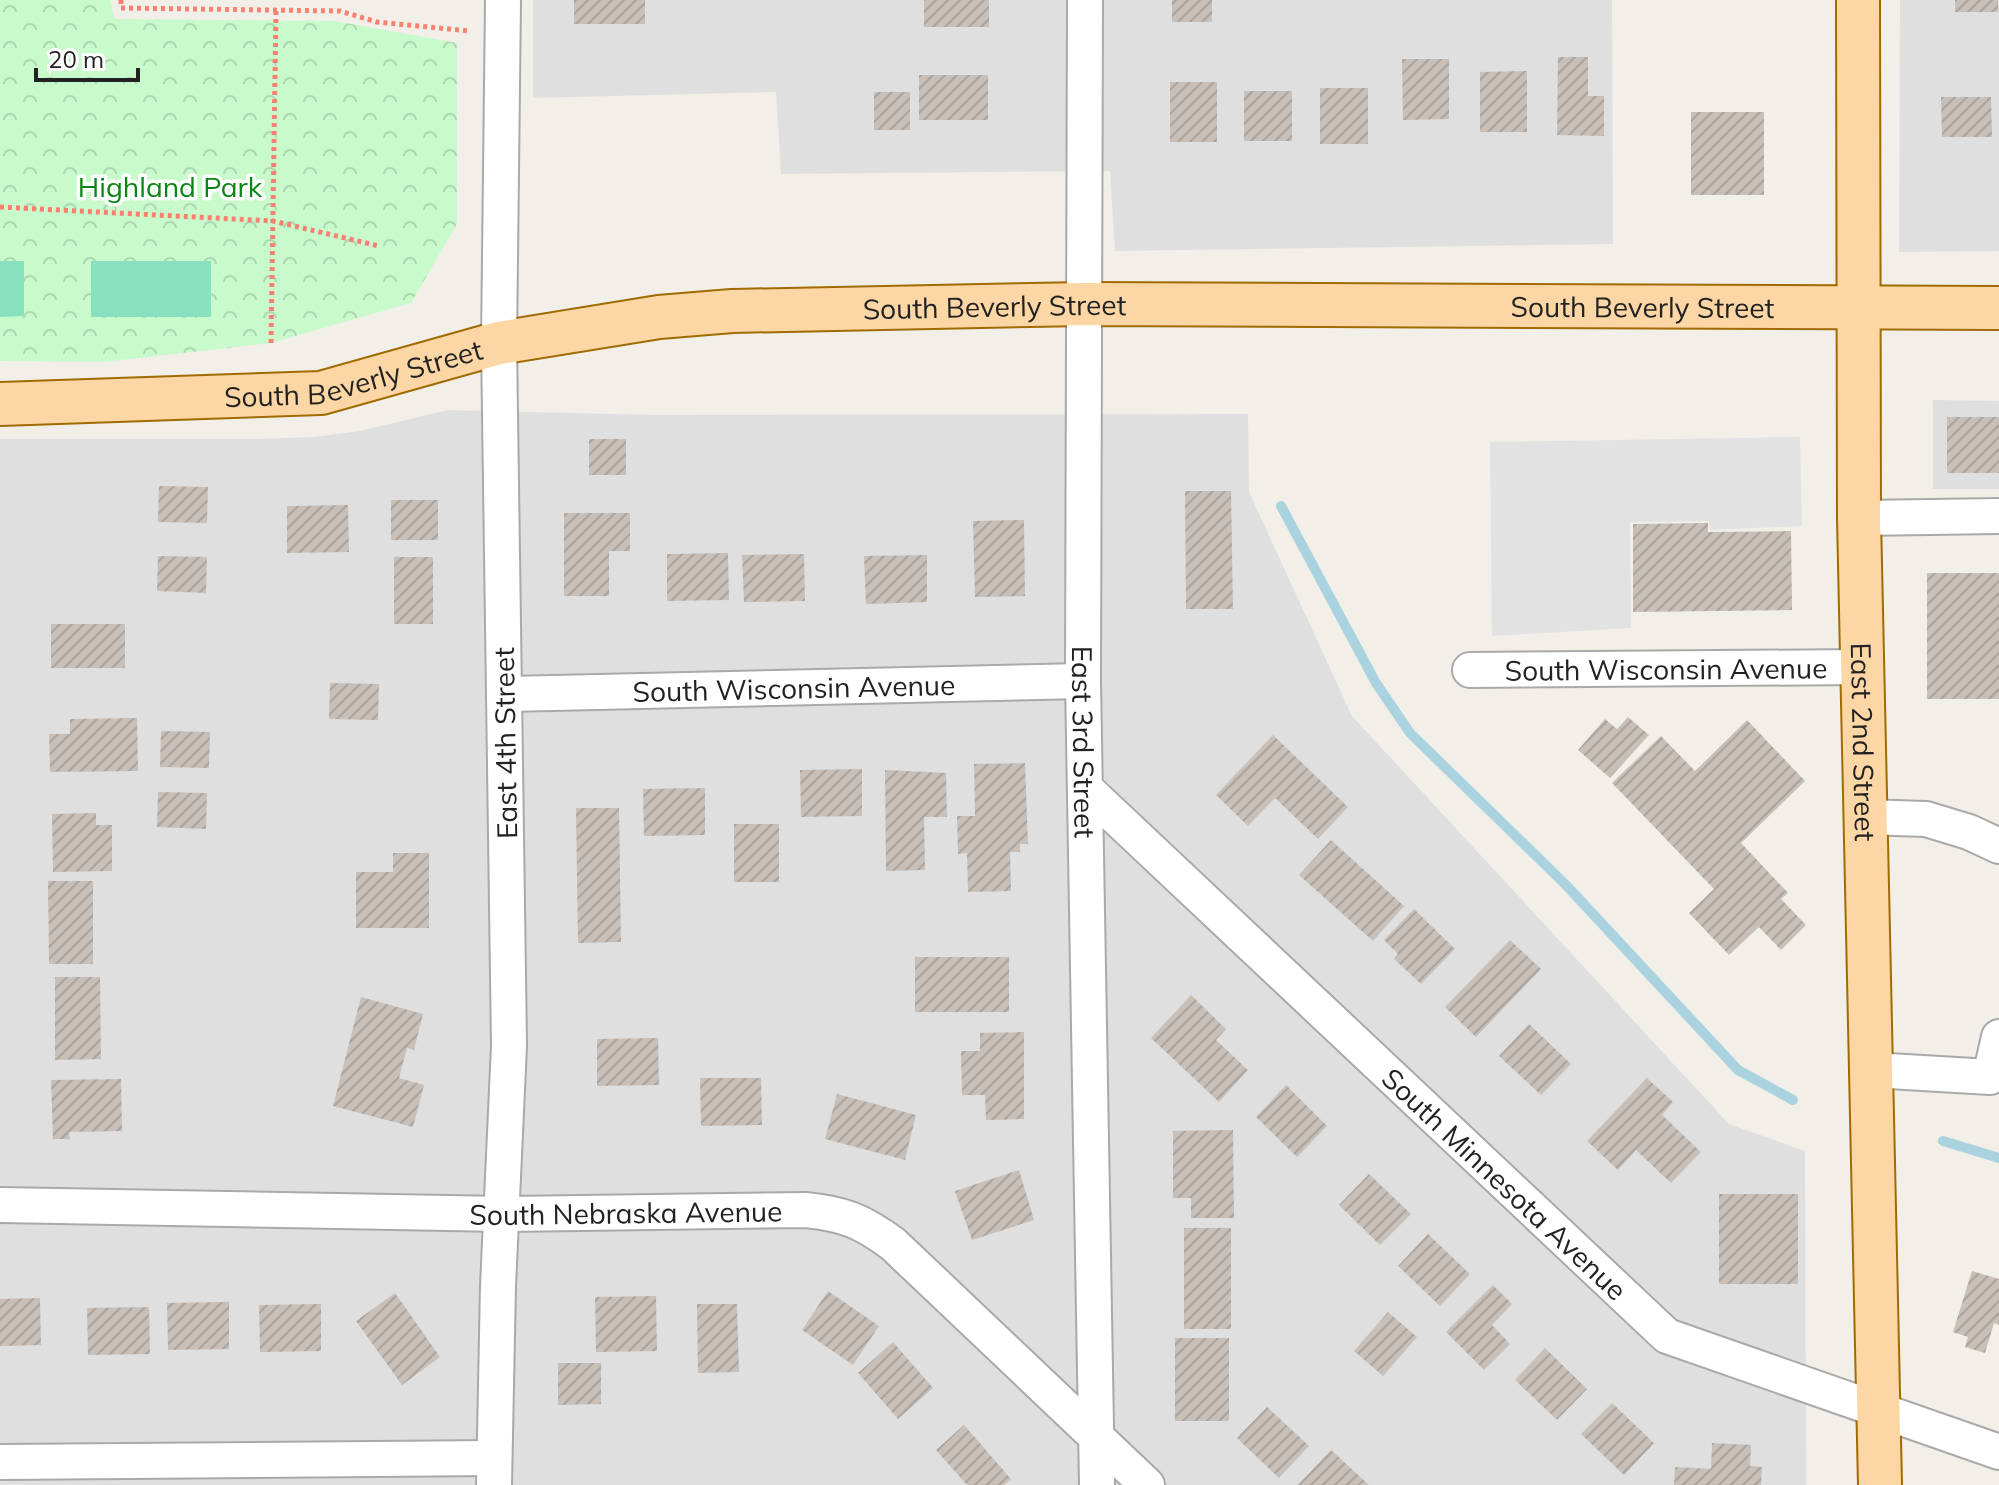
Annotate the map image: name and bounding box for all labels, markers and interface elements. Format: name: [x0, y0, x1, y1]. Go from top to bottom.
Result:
scale bar: [36, 32, 138, 82]
text: 20 m: [48, 44, 104, 74]
park label: Highland Park: [78, 169, 263, 204]
street label: South Beverly Street: [862, 286, 1127, 326]
street label: South Beverly Street: [1511, 288, 1775, 325]
street label: South Beverly Street: [223, 331, 486, 414]
street label: East 2nd Street: [1844, 642, 1884, 842]
street label: East 3rd Street: [1065, 646, 1103, 839]
street label: East 4th Street: [486, 647, 524, 839]
street label: South Wisconsin Avenue: [1504, 650, 1827, 687]
street label: South Wisconsin Avenue: [632, 666, 956, 709]
street label: South Minnesota Avenue: [1375, 1060, 1635, 1307]
street label: South Nebraska Avenue: [469, 1193, 783, 1231]

